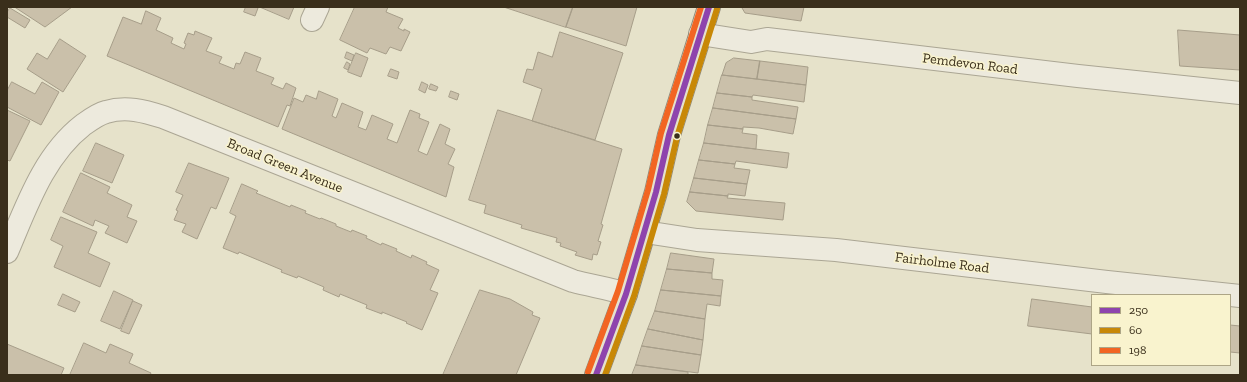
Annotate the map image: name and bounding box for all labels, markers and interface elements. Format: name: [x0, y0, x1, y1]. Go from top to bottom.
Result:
street label: Pemdevon Road: [921, 50, 1019, 78]
unlabelled marker: [672, 131, 682, 141]
street label: Broad Green Avenue: [225, 135, 345, 197]
street label: Fairholme Road: [894, 249, 990, 277]
legend: [1091, 294, 1231, 366]
text: 250: [1129, 303, 1148, 317]
text: 60: [1129, 323, 1142, 337]
text: 198: [1129, 343, 1146, 357]

